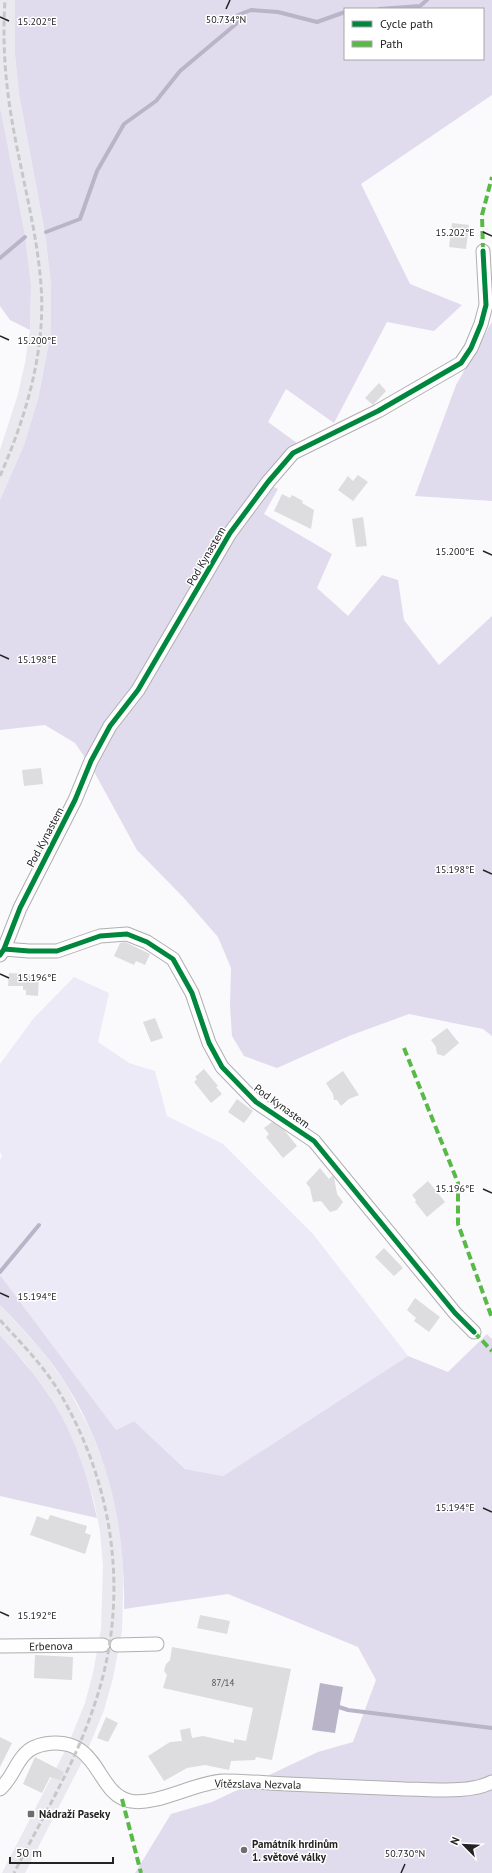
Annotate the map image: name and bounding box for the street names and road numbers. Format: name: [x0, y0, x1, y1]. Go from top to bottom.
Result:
street label: Pod Kynastem: [183, 524, 229, 588]
street label: Pod Kynastem: [23, 805, 67, 869]
street label: Pod Kynastem: [251, 1081, 313, 1131]
street label: Erbenova: [29, 1639, 73, 1653]
street label: Vítězslava Nezvala: [213, 1776, 302, 1792]

